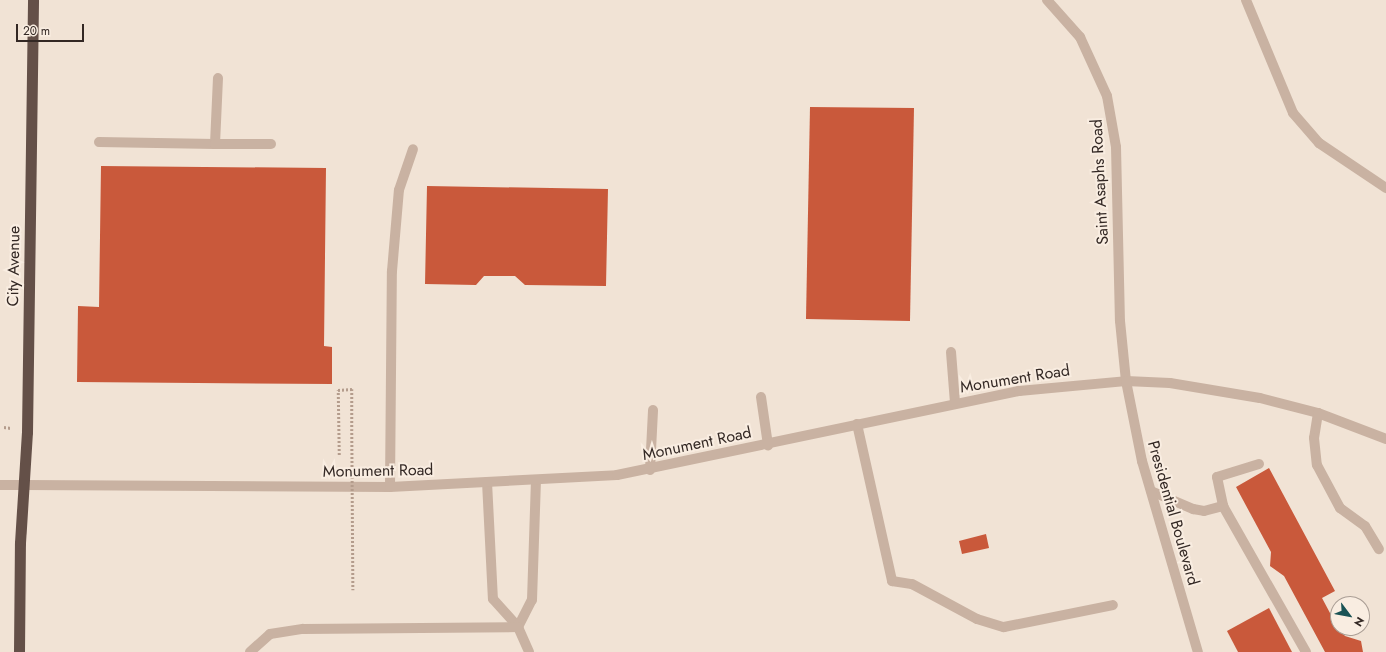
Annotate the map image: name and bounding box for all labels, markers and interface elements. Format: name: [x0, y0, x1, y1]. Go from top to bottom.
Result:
scale bar: [18, 16, 86, 42]
text: 20 m: [23, 22, 50, 40]
street label: Saint Asaphs Road: [1087, 119, 1113, 245]
street label: City Avenue: [4, 226, 24, 306]
street label: Monument Road: [959, 361, 1071, 397]
street label: Monument Road: [641, 423, 753, 465]
street label: Presidential Boulevard: [1143, 438, 1203, 588]
street label: Monument Road: [322, 460, 434, 482]
north arrow: [1330, 596, 1370, 636]
text: N: [1350, 614, 1368, 630]

